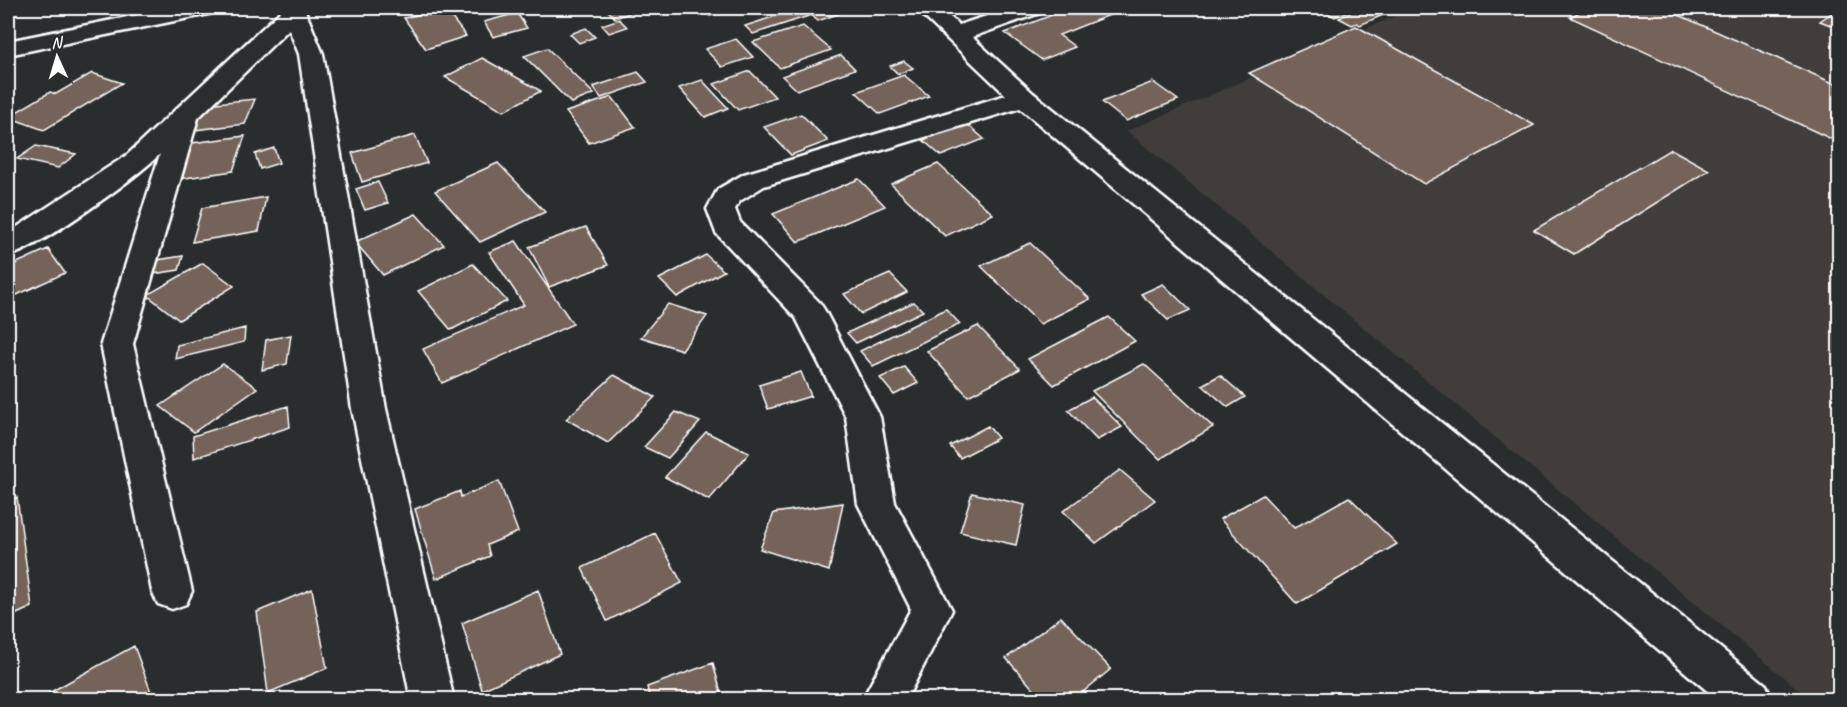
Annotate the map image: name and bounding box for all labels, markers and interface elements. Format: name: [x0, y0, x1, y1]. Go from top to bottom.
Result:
north arrow: [27, 27, 87, 87]
text: N: [50, 32, 65, 53]

